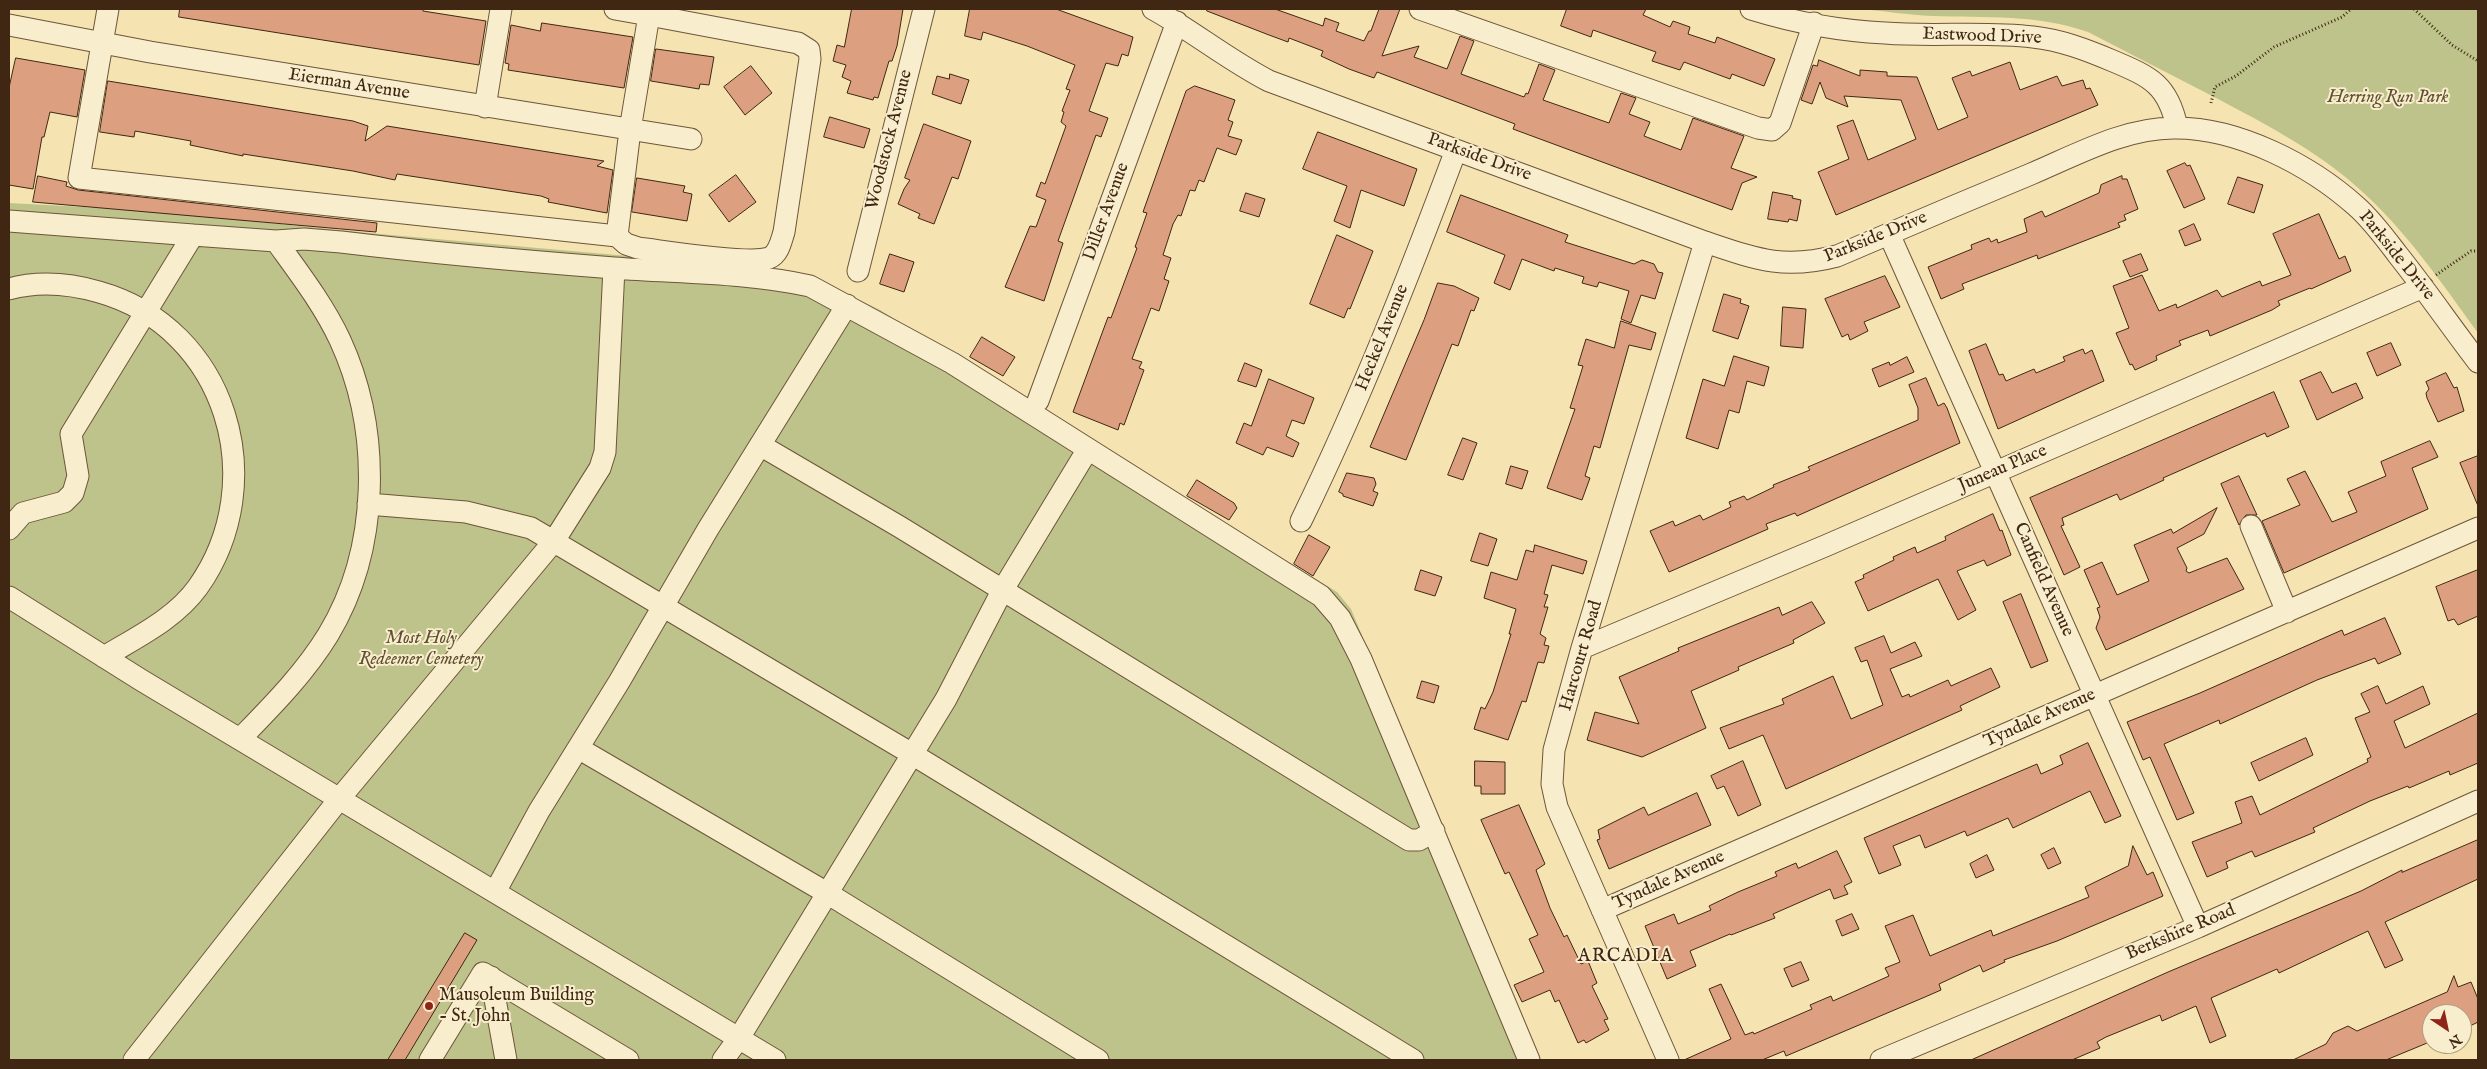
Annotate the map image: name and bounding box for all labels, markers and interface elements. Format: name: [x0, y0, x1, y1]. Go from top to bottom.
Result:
street label: Eastwood Drive: [1922, 24, 2042, 50]
street label: Eierman Avenue: [287, 65, 411, 105]
street label: Woodstock Avenue: [862, 68, 918, 212]
park label: Herring Run Park: [2327, 87, 2449, 109]
street label: Parkside Drive: [1424, 129, 1534, 187]
street label: Diller Avenue: [1079, 160, 1135, 264]
street label: Parkside Drive: [2353, 207, 2439, 305]
street label: Parkside Drive: [1821, 208, 1931, 268]
street label: Heckel Avenue: [1352, 282, 1414, 394]
street label: Juneau Place: [1955, 441, 2051, 497]
street label: Canfield Avenue: [2008, 520, 2078, 640]
street label: Harcourt Road: [1556, 598, 1608, 714]
park label: Most Holy Redeemer Cemetery: [359, 628, 483, 670]
street label: Tyndale Avenue: [1981, 685, 2099, 753]
street label: Tyndale Avenue: [1610, 847, 1728, 915]
street label: Berkshire Road: [2123, 900, 2239, 966]
district label: ARCADIA: [1577, 946, 1675, 968]
place label: Mausoleum Building - St. John: [439, 985, 594, 1028]
marker: Mausoleum Building - St. John: [423, 1000, 435, 1012]
north arrow: [2422, 1004, 2472, 1054]
text: N: [2445, 1030, 2465, 1051]

